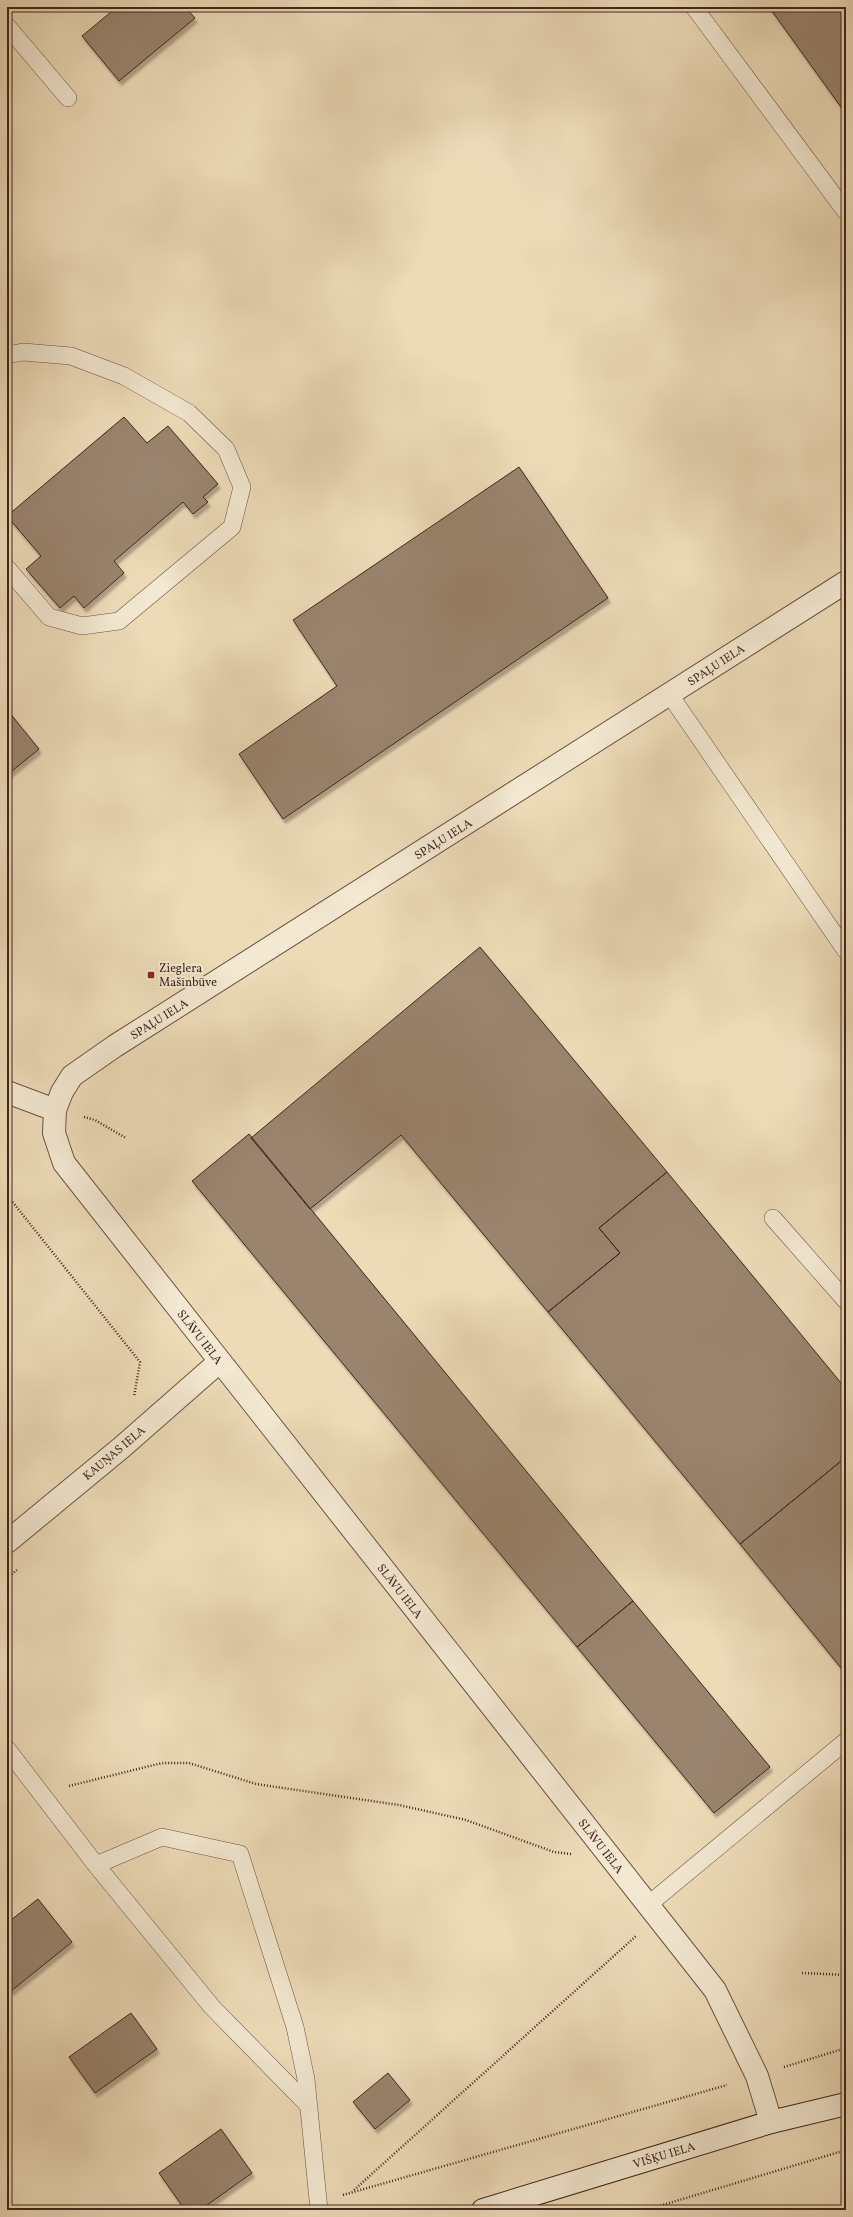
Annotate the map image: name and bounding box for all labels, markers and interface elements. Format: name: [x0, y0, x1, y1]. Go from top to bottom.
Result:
street label: SPAĻU IELA: [685, 641, 749, 690]
street label: SPAĻU IELA: [412, 815, 476, 864]
place label: Zieglera Mašīnbūve: [159, 961, 217, 991]
marker: Zieglera Mašīnbūve: [146, 970, 156, 980]
street label: SPAĻU IELA: [128, 995, 192, 1044]
street label: SLĀVU IELA: [173, 1307, 226, 1369]
street label: KAUŅAS IELA: [80, 1423, 150, 1485]
street label: SLĀVU IELA: [373, 1561, 426, 1623]
street label: SLĀVU IELA: [574, 1816, 627, 1878]
street label: VIŠĶU IELA: [631, 2138, 698, 2173]

